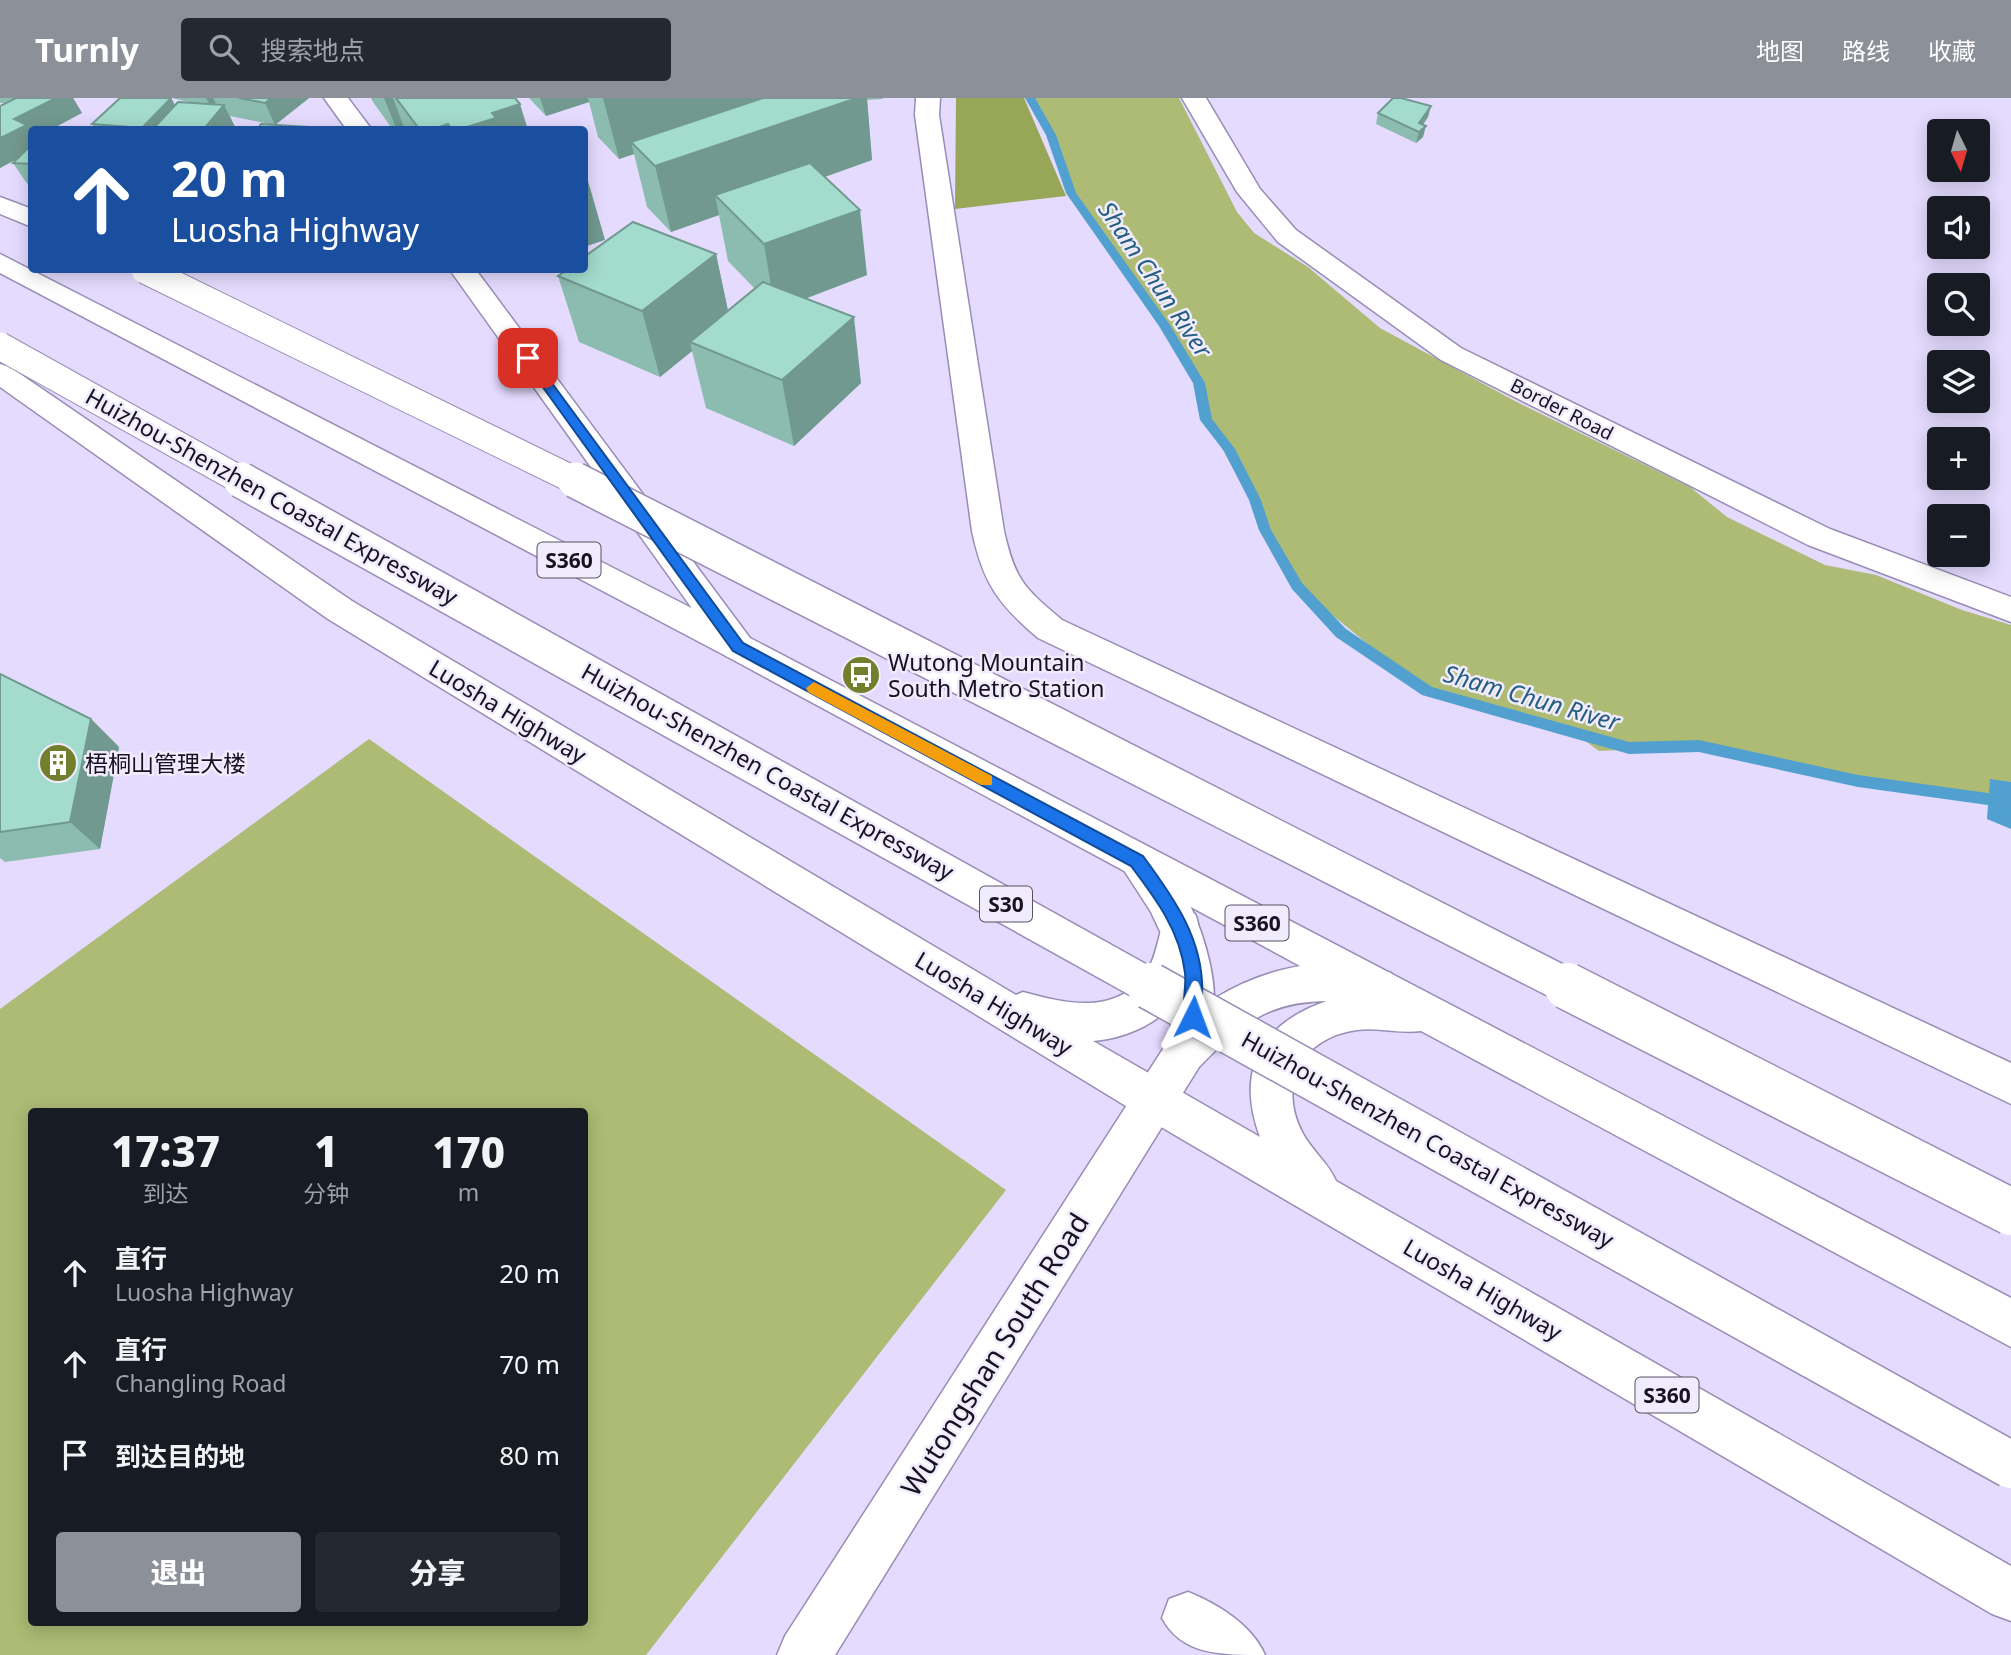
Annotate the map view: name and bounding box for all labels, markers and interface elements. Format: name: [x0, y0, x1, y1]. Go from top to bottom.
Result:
search box: [181, 18, 671, 81]
text: Turnly: [35, 27, 139, 72]
icon: search: [205, 30, 243, 68]
text: 搜索地点: [261, 32, 365, 68]
text: 地图: [1756, 34, 1804, 67]
text: 路线: [1842, 34, 1890, 67]
text: 收藏: [1928, 34, 1976, 67]
north arrow: [1927, 119, 1990, 182]
map controls: [1927, 119, 1990, 567]
text: 20 m: [171, 145, 288, 211]
icon: ahead: [56, 154, 147, 245]
water label: Sham Chun River: [1092, 194, 1221, 365]
button: sound: [1927, 196, 1990, 259]
text: Luosha Highway: [171, 208, 419, 251]
button: search: [1927, 273, 1990, 336]
pin: [498, 328, 558, 388]
icon: arrive: [509, 339, 547, 377]
button: layers: [1927, 350, 1990, 413]
street label: Border Road: [1506, 372, 1618, 446]
street label: Huizhou-Shenzhen Coastal Expressway: [80, 380, 464, 612]
button: +: [1927, 427, 1990, 490]
button: −: [1927, 504, 1990, 567]
road number: S360: [538, 542, 600, 578]
place label: Wutong Mountain South Metro Station: [888, 646, 1105, 704]
street label: Luosha Highway: [423, 651, 593, 771]
bus stop icon: Wutong Mountain South Metro Station: [840, 654, 882, 696]
street label: Huizhou-Shenzhen Coastal Expressway: [576, 655, 960, 887]
water label: Sham Chun River: [1440, 656, 1625, 738]
building icon: 梧桐山管理大楼: [37, 742, 79, 784]
place label: 梧桐山管理大楼: [85, 747, 246, 779]
road number: S30: [980, 886, 1032, 922]
road number: S360: [1226, 906, 1288, 940]
street label: Luosha Highway: [909, 943, 1079, 1063]
position arrow: [1156, 980, 1230, 1054]
street label: Huizhou-Shenzhen Coastal Expressway: [1236, 1023, 1620, 1255]
text: 17:37: [111, 1122, 220, 1179]
text: 1: [314, 1122, 338, 1179]
text: 170: [432, 1123, 505, 1180]
text: m: [458, 1176, 479, 1208]
text: 到达: [143, 1177, 189, 1209]
text: 分钟: [303, 1177, 349, 1209]
street label: Wutongshan South Road: [891, 1205, 1097, 1503]
street label: Luosha Highway: [1398, 1231, 1568, 1348]
text: 直行: [115, 1240, 167, 1276]
icon: ahead: [56, 1254, 94, 1292]
text: 20 m: [499, 1255, 560, 1291]
text: Luosha Highway: [115, 1276, 293, 1308]
text: 直行: [115, 1331, 167, 1367]
icon: ahead: [56, 1345, 94, 1383]
text: 70 m: [499, 1346, 560, 1382]
text: Changling Road: [115, 1367, 287, 1399]
road number: S360: [1636, 1378, 1698, 1412]
icon: arrive: [56, 1436, 94, 1474]
text: 80 m: [499, 1437, 560, 1473]
text: 到达目的地: [115, 1438, 245, 1474]
button: 退出: [56, 1532, 301, 1612]
button: 分享: [315, 1532, 560, 1612]

